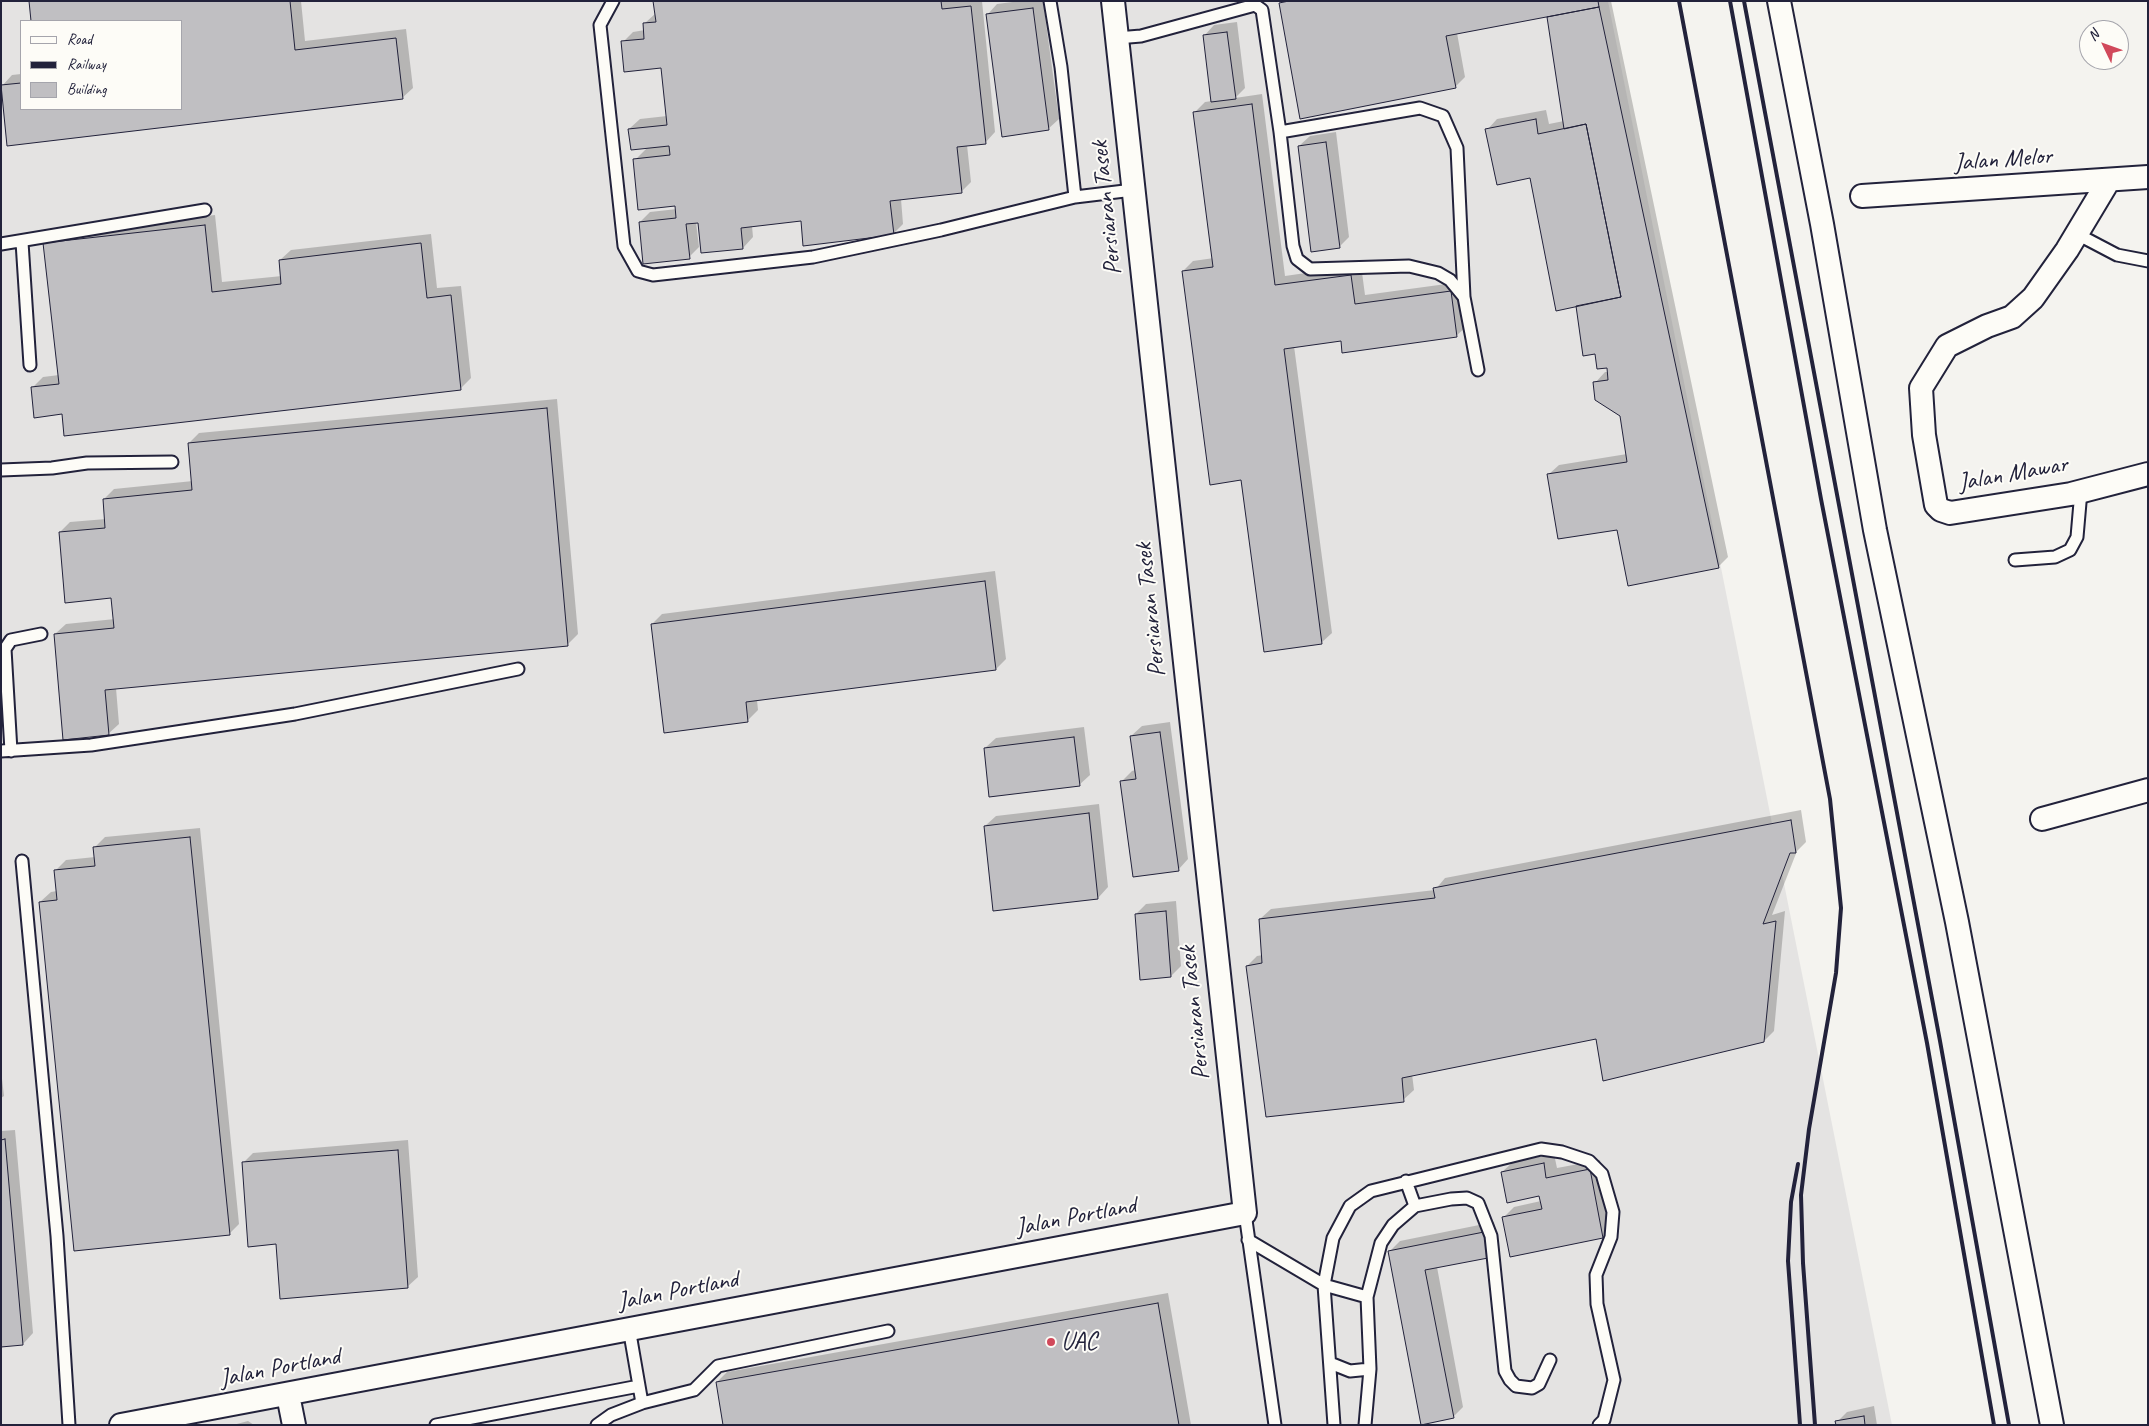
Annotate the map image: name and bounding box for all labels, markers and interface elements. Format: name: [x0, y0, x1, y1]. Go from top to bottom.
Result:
legend: [20, 20, 182, 110]
north arrow: [2079, 20, 2129, 70]
text: N: [2084, 26, 2102, 44]
text: Road: [67, 30, 92, 49]
text: Railway: [67, 55, 106, 74]
text: Building: [67, 80, 106, 99]
street label: Persiaran Tasek: [1085, 139, 1129, 277]
street label: Jalan Melor: [1953, 142, 2053, 178]
street label: Jalan Mawar: [1956, 450, 2070, 498]
street label: Persiaran Tasek: [1129, 541, 1173, 679]
street label: Persiaran Tasek: [1173, 944, 1217, 1082]
street label: Jalan Portland: [1013, 1191, 1139, 1243]
street label: Jalan Portland: [615, 1265, 741, 1317]
place label: UAC: [1061, 1327, 1097, 1357]
marker: UAC: [1045, 1336, 1057, 1348]
street label: Jalan Portland: [217, 1342, 343, 1394]

